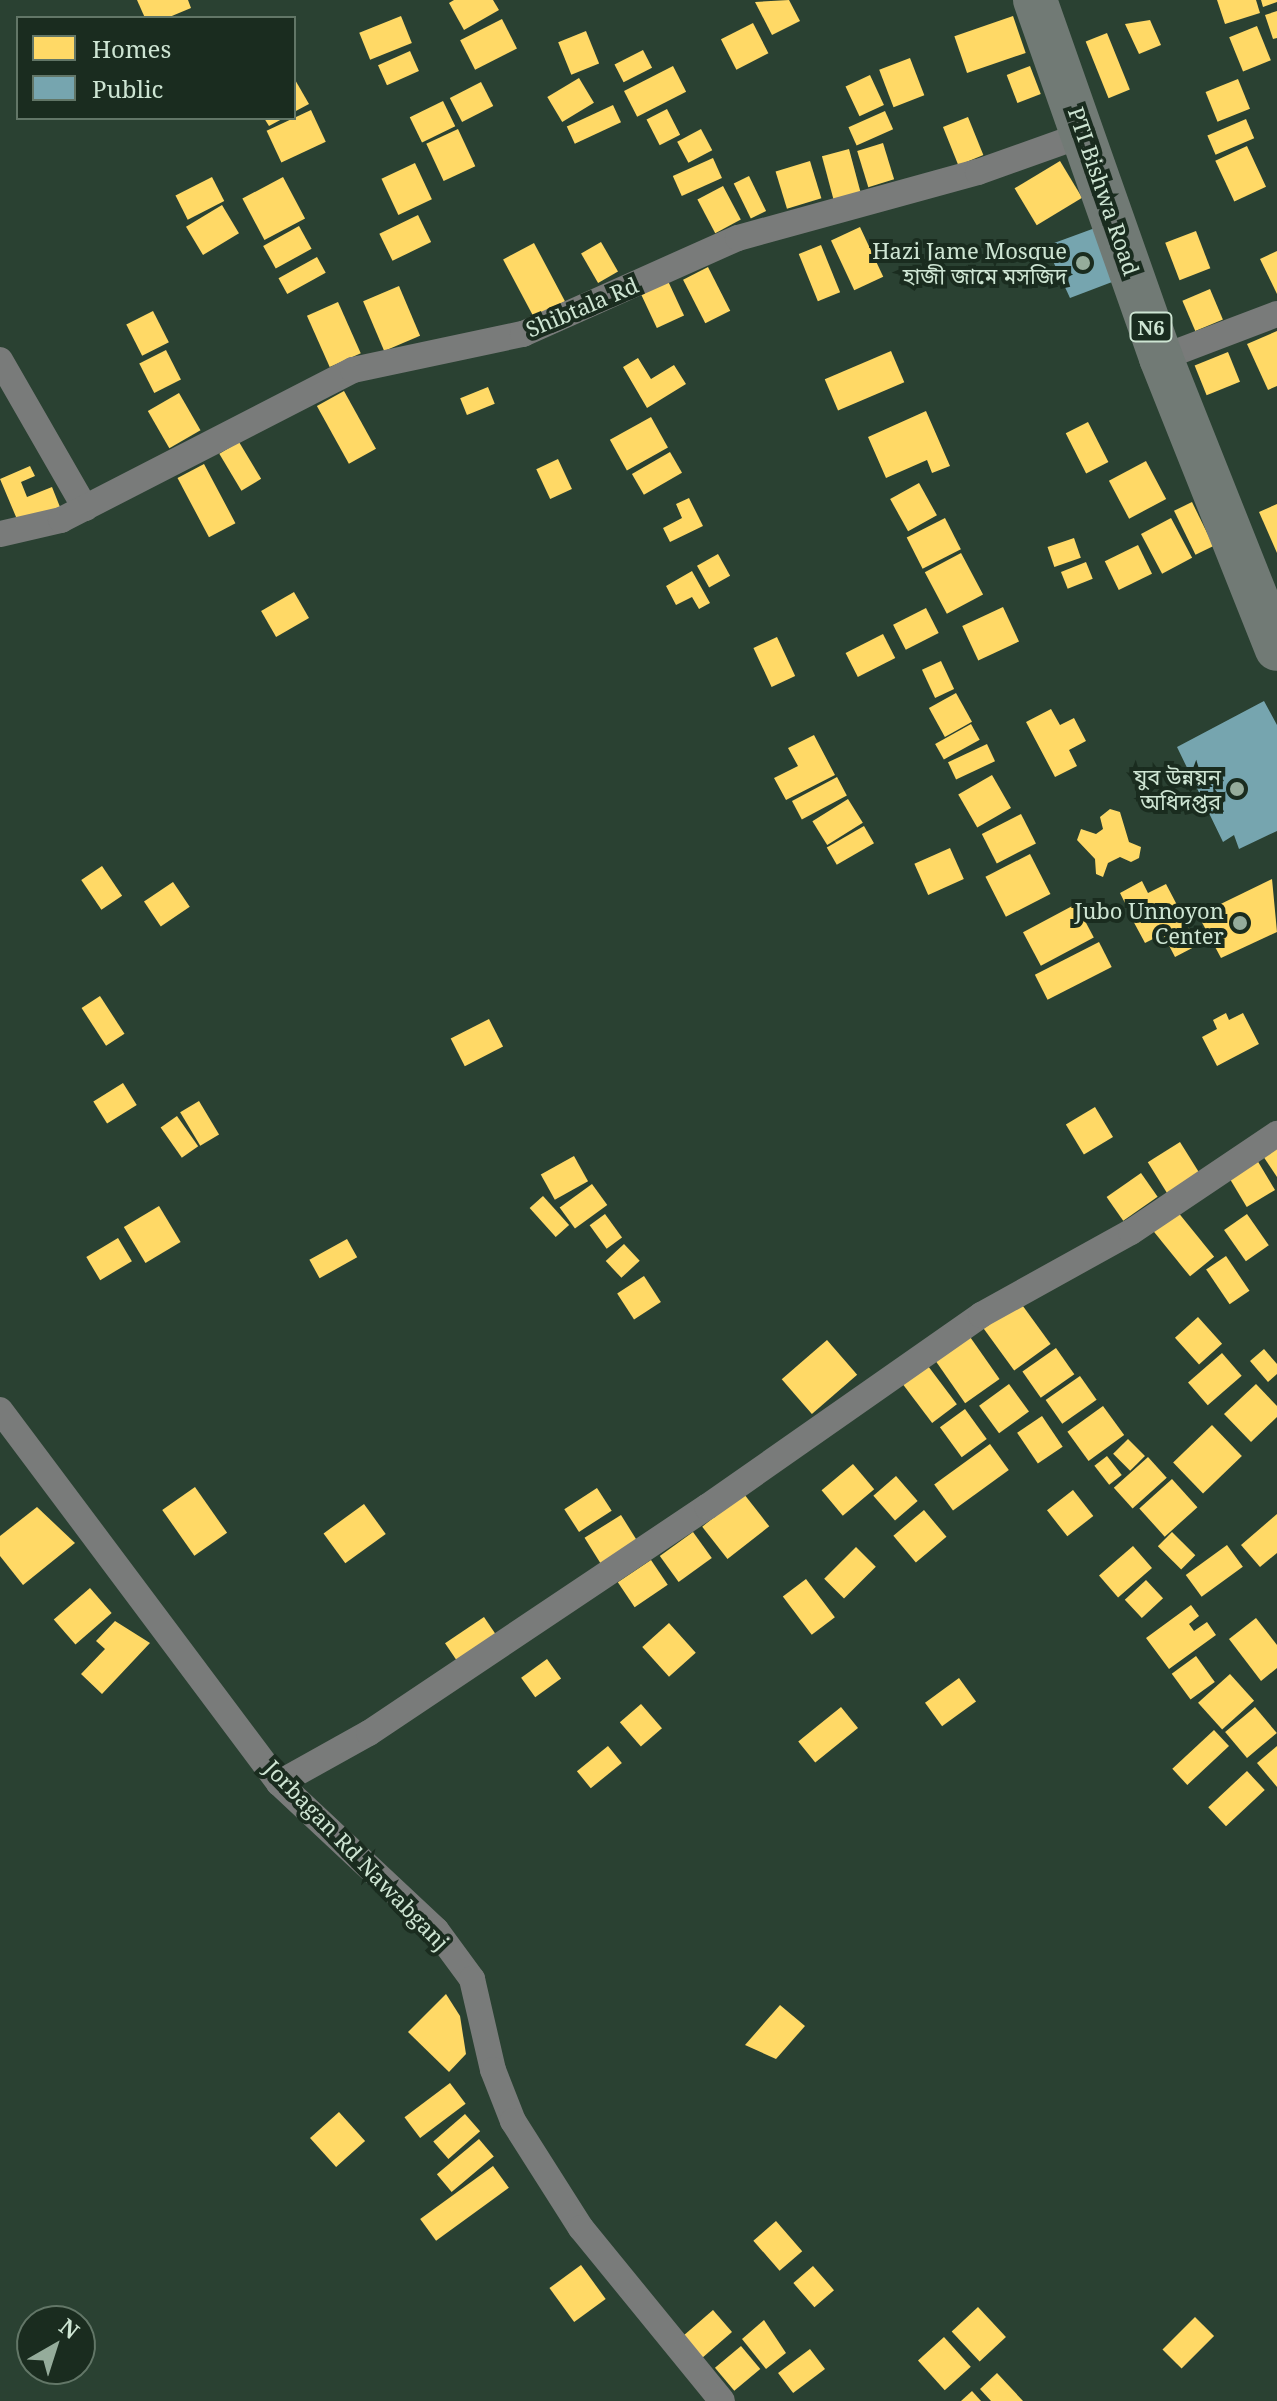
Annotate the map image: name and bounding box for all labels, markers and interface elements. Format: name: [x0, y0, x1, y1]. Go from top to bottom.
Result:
legend: [16, 16, 296, 120]
text: Homes: [92, 32, 171, 65]
text: Public: [92, 72, 163, 105]
street label: PTI Bishwa Road: [1063, 104, 1145, 278]
place label: Hazi Jame Mosque হাজী জামে মসজিদ: [872, 237, 1067, 288]
marker: Hazi Jame Mosque হাজী জামে মসজিদ: [1074, 254, 1092, 272]
street label: Shibtala Rd: [522, 272, 642, 342]
road number: N6: [1129, 311, 1173, 343]
place label: যুব উন্নয়ন অধিদপ্তর: [1134, 763, 1221, 814]
marker: যুব উন্নয়ন অধিদপ্তর: [1228, 780, 1246, 798]
place label: Jubo Unnoyon Center: [1075, 897, 1224, 948]
marker: Jubo Unnoyon Center: [1231, 914, 1249, 932]
street label: Jorbagan Rd Nawabganj: [259, 1755, 455, 1955]
north arrow: [16, 2305, 96, 2385]
text: N: [54, 2311, 86, 2345]

